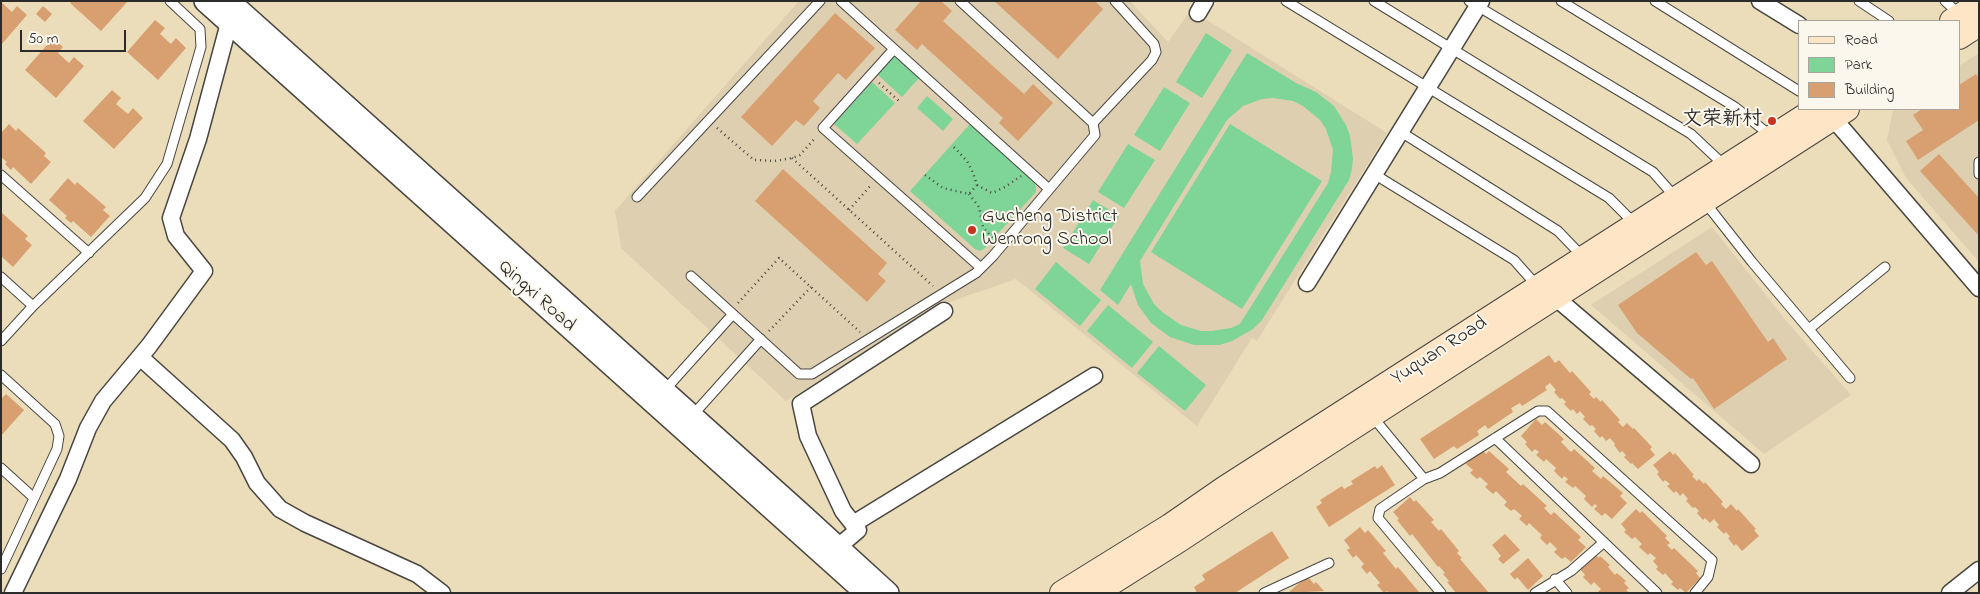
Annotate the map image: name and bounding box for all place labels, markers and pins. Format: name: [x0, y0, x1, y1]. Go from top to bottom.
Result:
place label: 文荣新村: [1682, 109, 1762, 133]
marker: 文荣新村: [1766, 115, 1778, 127]
place label: Gucheng District Wenrong School: [982, 206, 1118, 253]
marker: Gucheng District Wenrong School: [966, 224, 978, 236]

